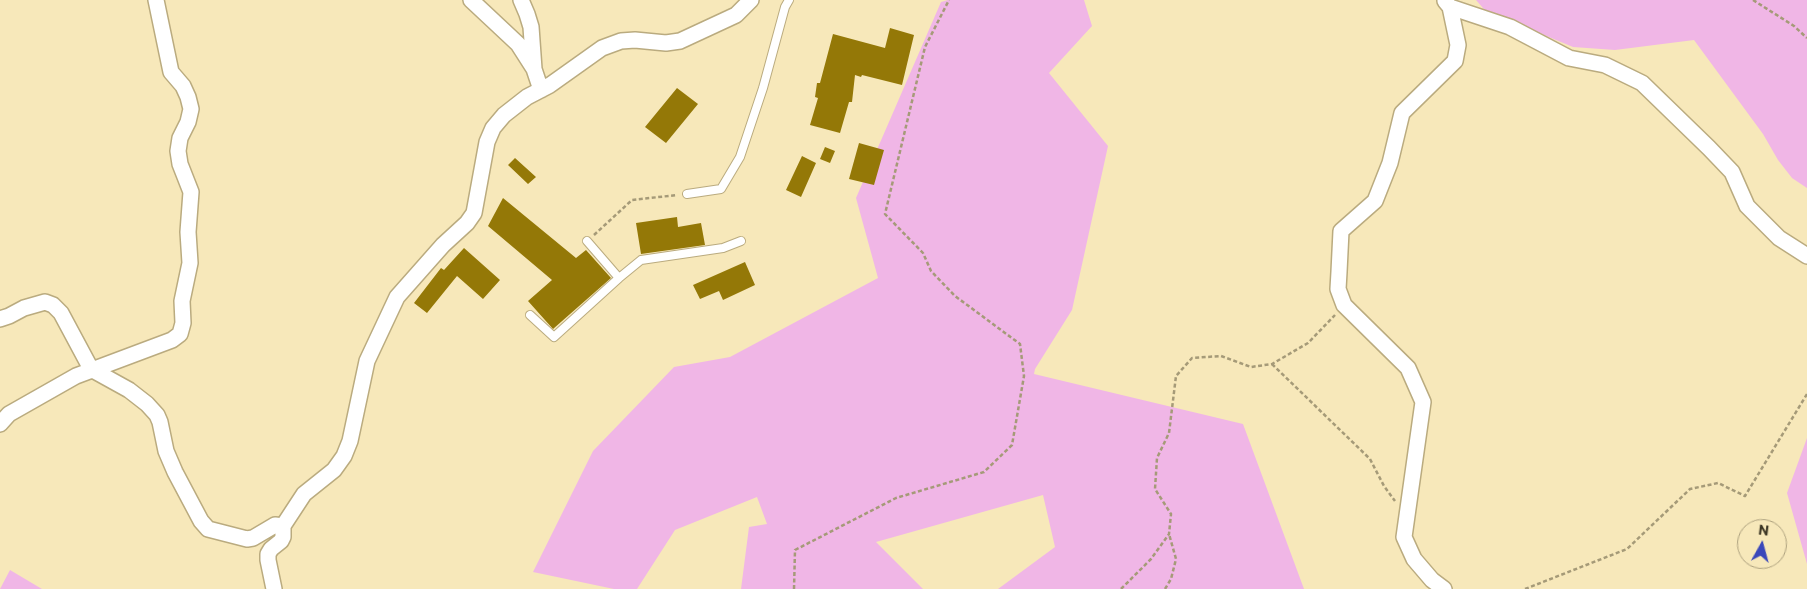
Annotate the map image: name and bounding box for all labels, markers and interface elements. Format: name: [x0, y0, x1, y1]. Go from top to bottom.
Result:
north arrow: [1737, 519, 1787, 569]
text: N: [1758, 521, 1770, 539]

